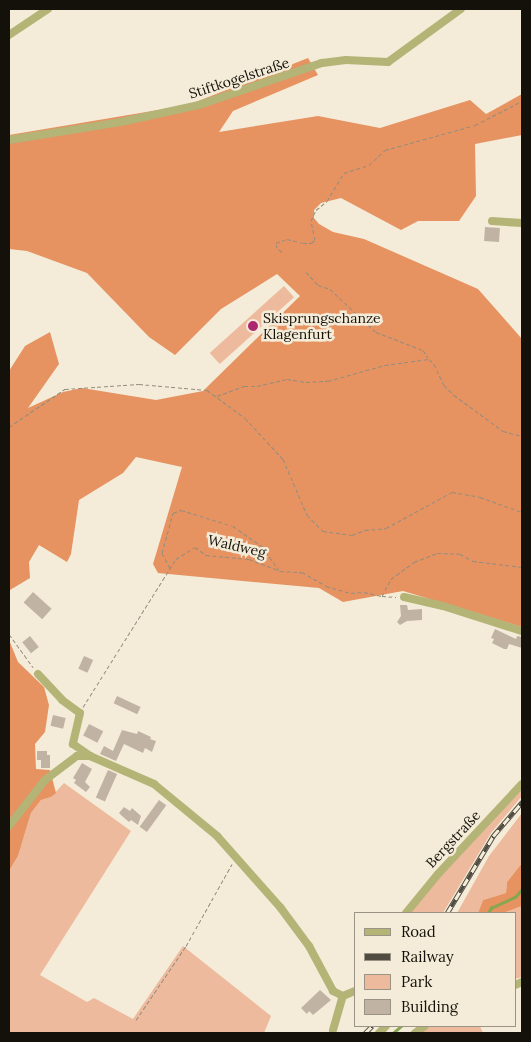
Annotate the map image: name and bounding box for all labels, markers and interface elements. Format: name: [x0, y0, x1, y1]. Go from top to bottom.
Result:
street label: Stiftkogelstraße: [187, 54, 291, 102]
place label: Skisprungschanze Klagenfurt: [263, 310, 381, 342]
marker: Skisprungschanze Klagenfurt: [247, 320, 259, 332]
street label: Waldweg: [206, 531, 268, 561]
street label: Bergstraße: [422, 807, 484, 871]
legend: [354, 912, 516, 1027]
text: Road: [401, 922, 436, 941]
text: Railway: [401, 947, 454, 966]
text: Park: [401, 972, 432, 991]
text: Building: [401, 997, 458, 1016]

